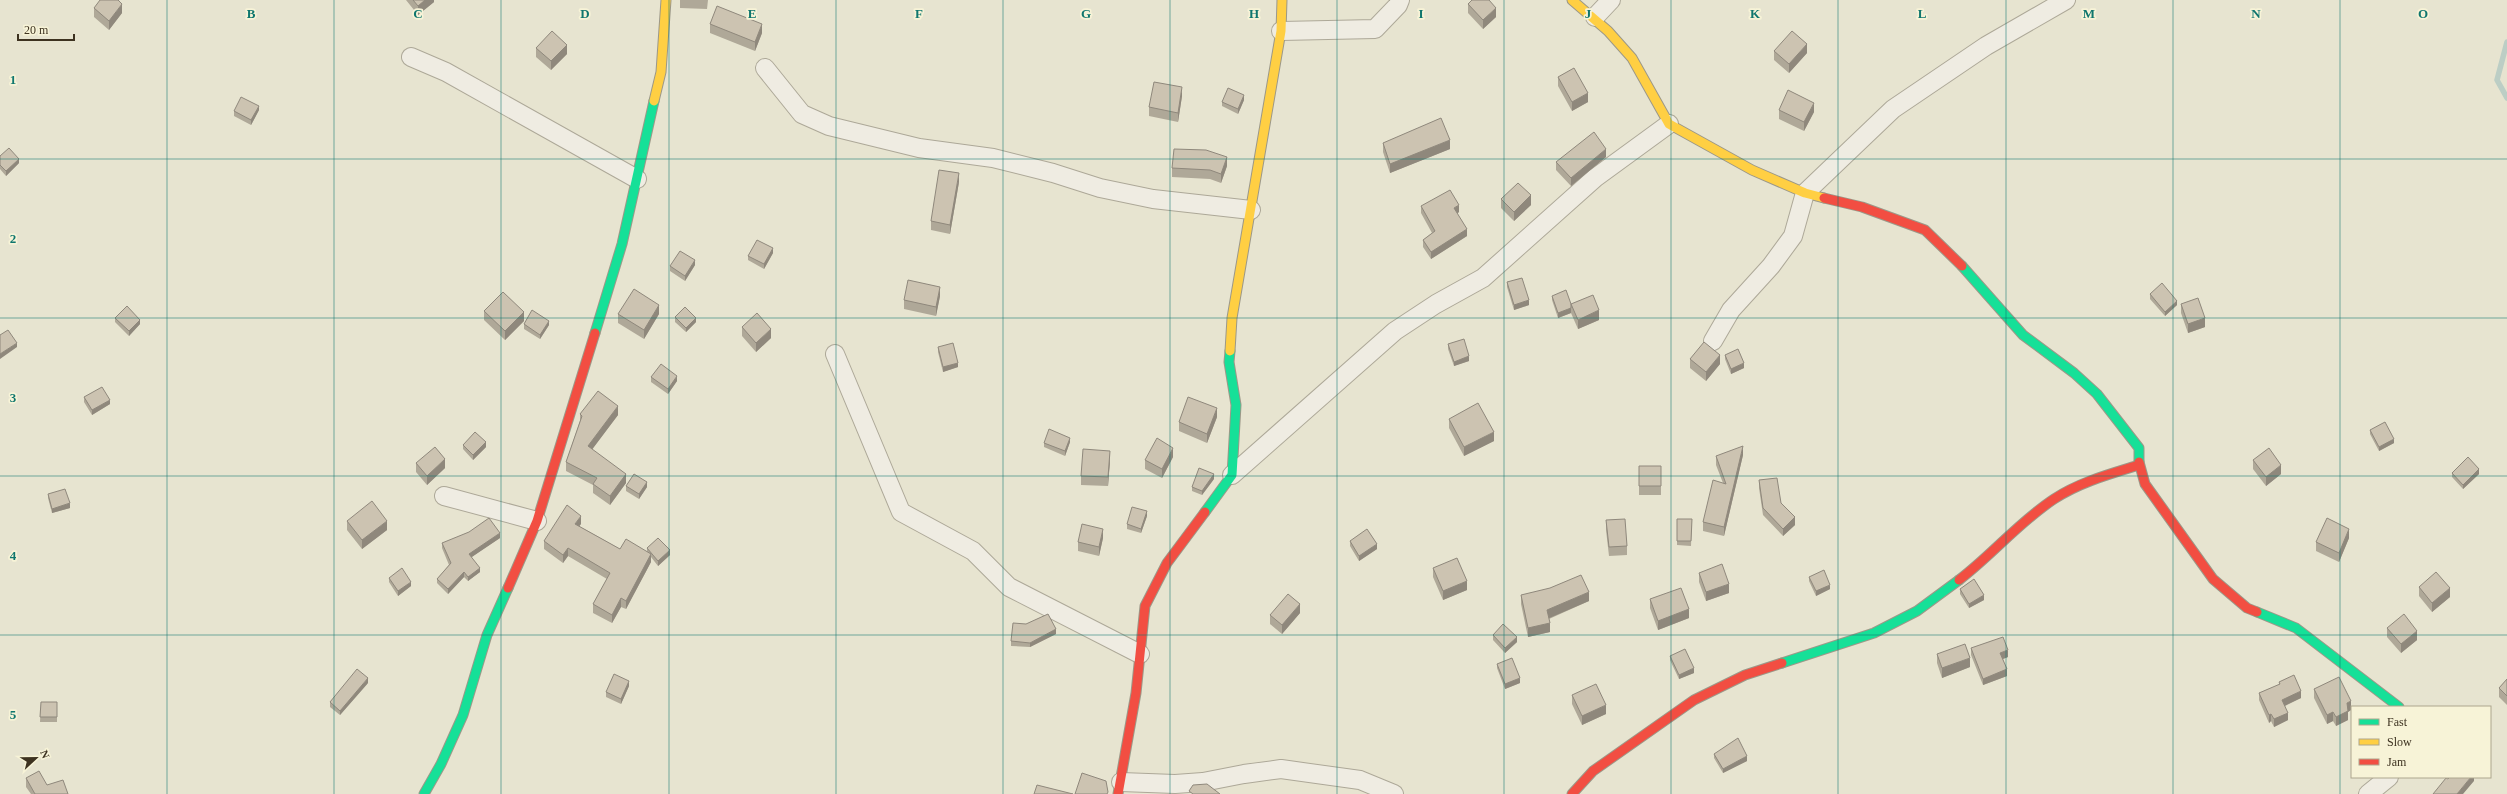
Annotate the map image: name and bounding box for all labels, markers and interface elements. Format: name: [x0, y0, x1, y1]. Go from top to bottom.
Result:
text: B: [247, 6, 256, 21]
text: C: [413, 6, 423, 21]
text: D: [580, 6, 590, 21]
text: E: [748, 6, 756, 21]
text: F: [915, 6, 923, 21]
text: G: [1081, 6, 1091, 21]
text: H: [1249, 6, 1259, 21]
text: I: [1418, 6, 1424, 21]
text: J: [1585, 6, 1592, 21]
text: K: [1750, 6, 1761, 21]
text: L: [1918, 6, 1927, 21]
text: M: [2083, 6, 2095, 21]
text: N: [2251, 6, 2261, 21]
text: O: [2418, 6, 2428, 21]
scale bar: [18, 16, 74, 42]
text: 20 m: [24, 23, 49, 37]
text: 1: [10, 72, 16, 87]
text: 2: [10, 231, 16, 246]
text: 3: [10, 390, 17, 405]
text: 4: [10, 548, 17, 563]
legend: [2351, 706, 2491, 778]
text: 5: [10, 707, 17, 722]
text: Fast: [2387, 715, 2408, 729]
text: Slow: [2387, 735, 2412, 749]
north arrow: [16, 738, 56, 778]
text: N: [38, 748, 52, 760]
text: Jam: [2387, 755, 2407, 769]

